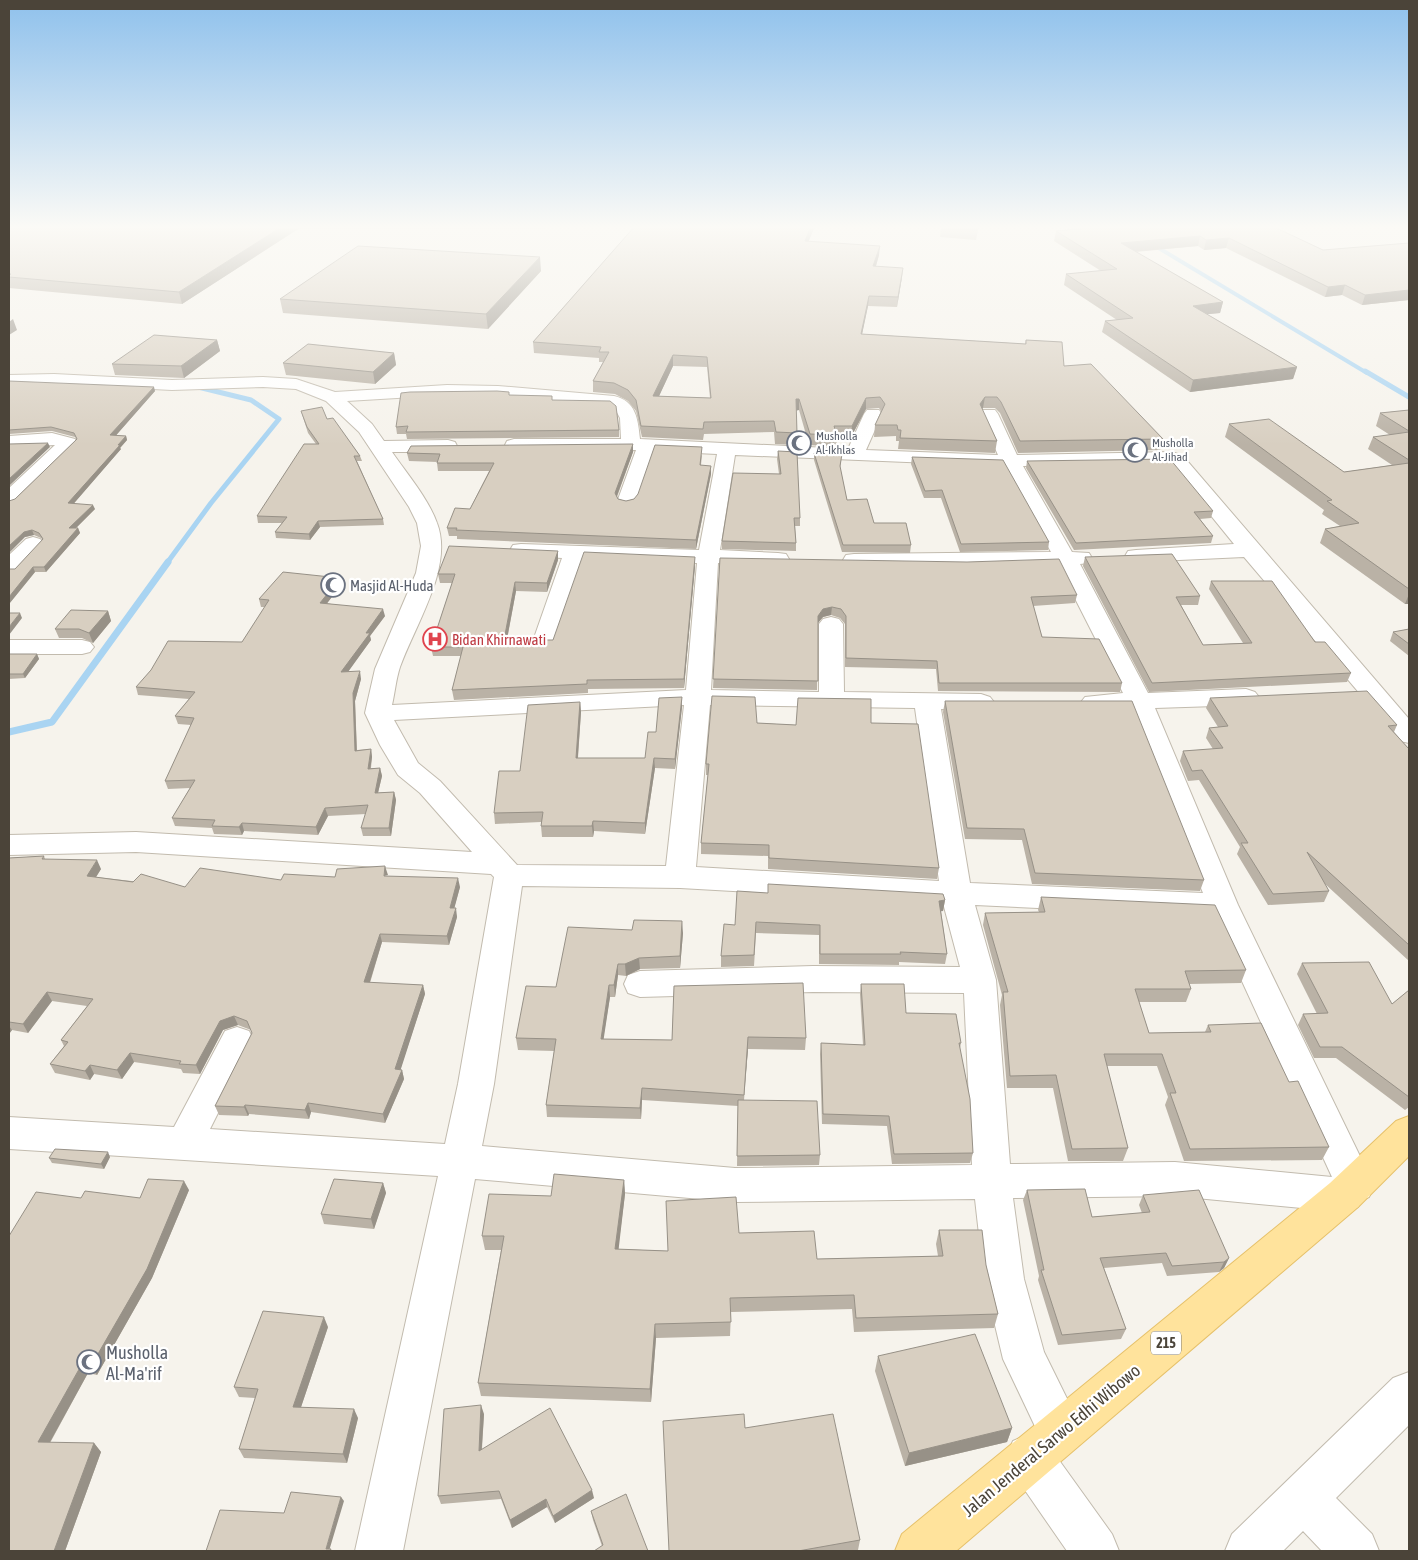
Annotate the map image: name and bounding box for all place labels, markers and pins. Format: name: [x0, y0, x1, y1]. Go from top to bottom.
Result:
place label: Musholla Al-Ikhlas: [816, 429, 857, 457]
mosque icon: Musholla Al-Ikhlas: [786, 430, 812, 456]
place label: Musholla Al-Jihad: [1152, 436, 1193, 464]
mosque icon: Musholla Al-Jihad: [1122, 437, 1148, 463]
mosque icon: Masjid Al-Huda: [320, 572, 346, 598]
place label: Masjid Al-Huda: [350, 577, 434, 594]
hospital icon: Bidan Khirnawati: [422, 626, 448, 652]
place label: Bidan Khirnawati: [452, 631, 546, 648]
place label: Musholla Al-Ma'rif: [106, 1342, 168, 1384]
mosque icon: Musholla Al-Ma'rif: [76, 1349, 102, 1375]

